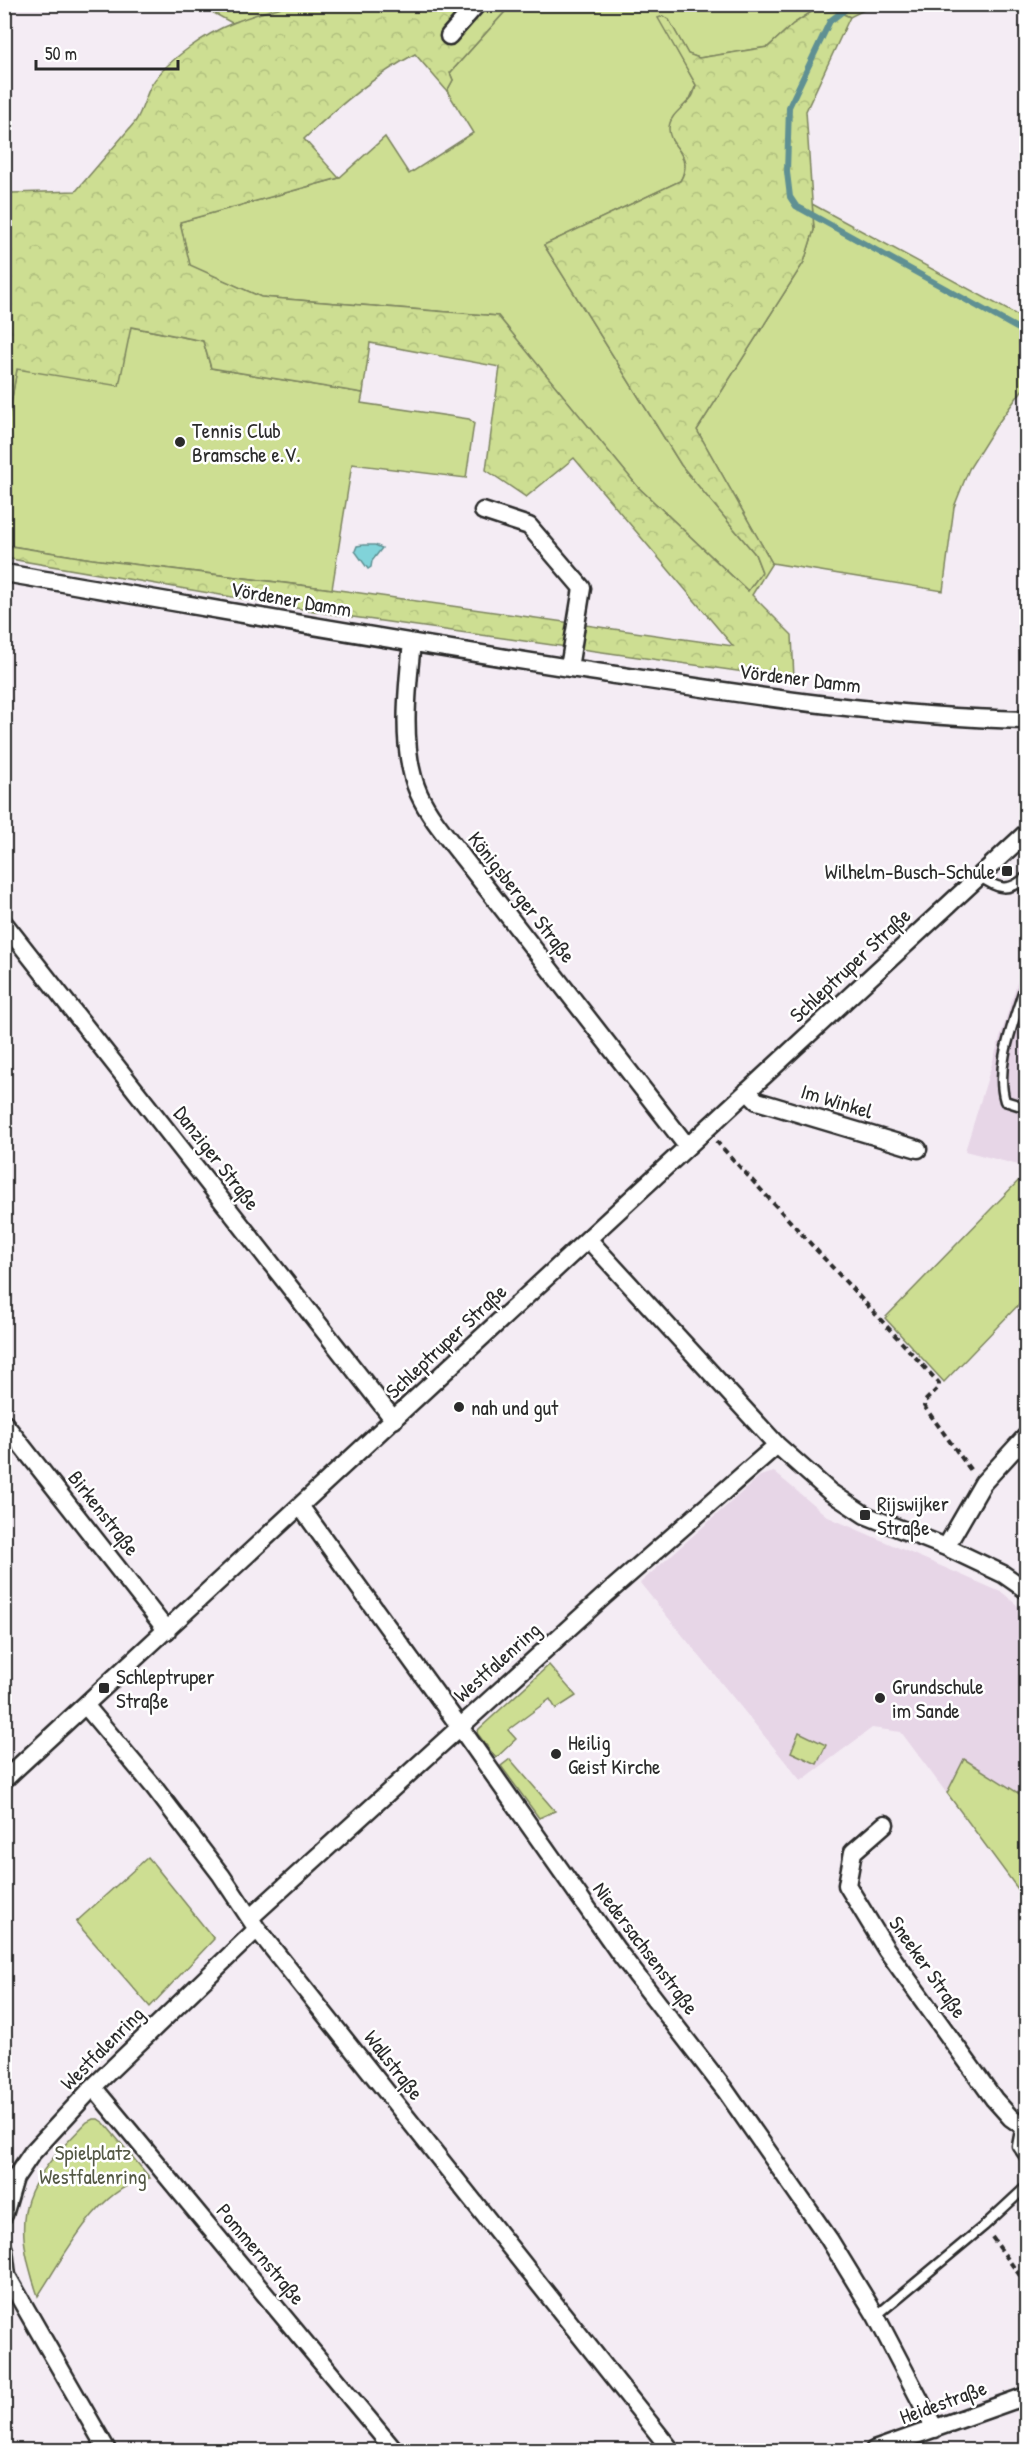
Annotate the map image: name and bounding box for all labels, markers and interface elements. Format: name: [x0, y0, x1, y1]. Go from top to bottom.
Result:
scale bar: [36, 33, 178, 71]
text: 50 m: [45, 41, 77, 66]
place label: Tennis Club Bramsche e.V.: [192, 416, 301, 469]
marker: Tennis Club Bramsche e.V.: [173, 435, 187, 449]
street label: Vördener Damm: [228, 574, 354, 624]
street label: Vördener Damm: [737, 656, 863, 700]
street label: Königsberger Straße: [461, 825, 583, 969]
place label: Wilhelm-Busch-Schule: [825, 857, 995, 886]
marker: Wilhelm-Busch-Schule: [1000, 864, 1014, 878]
street label: Schleptruper Straße: [783, 901, 917, 1029]
street label: Im Winkel: [797, 1076, 877, 1126]
street label: Danziger Straße: [167, 1100, 267, 1216]
street label: Schleptruper Straße: [379, 1277, 513, 1405]
place label: nah und gut: [471, 1393, 559, 1422]
marker: nah und gut: [452, 1400, 466, 1414]
street label: Birkenstraße: [61, 1464, 147, 1562]
place label: Rijswijker Straße: [877, 1489, 949, 1542]
marker: Rijswijker Straße: [858, 1508, 872, 1522]
street label: Westfalenring: [447, 1615, 547, 1709]
place label: Schleptruper Straße: [116, 1662, 215, 1715]
place label: Grundschule im Sande: [892, 1672, 984, 1725]
marker: Schleptruper Straße: [97, 1681, 111, 1695]
marker: Grundschule im Sande: [873, 1691, 887, 1705]
place label: Heilig Geist Kirche: [568, 1728, 660, 1781]
marker: Heilig Geist Kirche: [549, 1747, 563, 1761]
street label: Niedersachsenstraße: [587, 1876, 705, 2020]
street label: Sneeker Straße: [882, 1910, 974, 2024]
street label: Westfalenring: [54, 2000, 150, 2096]
street label: Wallstraße: [358, 2024, 430, 2106]
park label: Spielplatz Westfalenring: [39, 2138, 147, 2191]
street label: Pommernstraße: [210, 2197, 312, 2311]
street label: Heidestraße: [896, 2373, 990, 2431]

